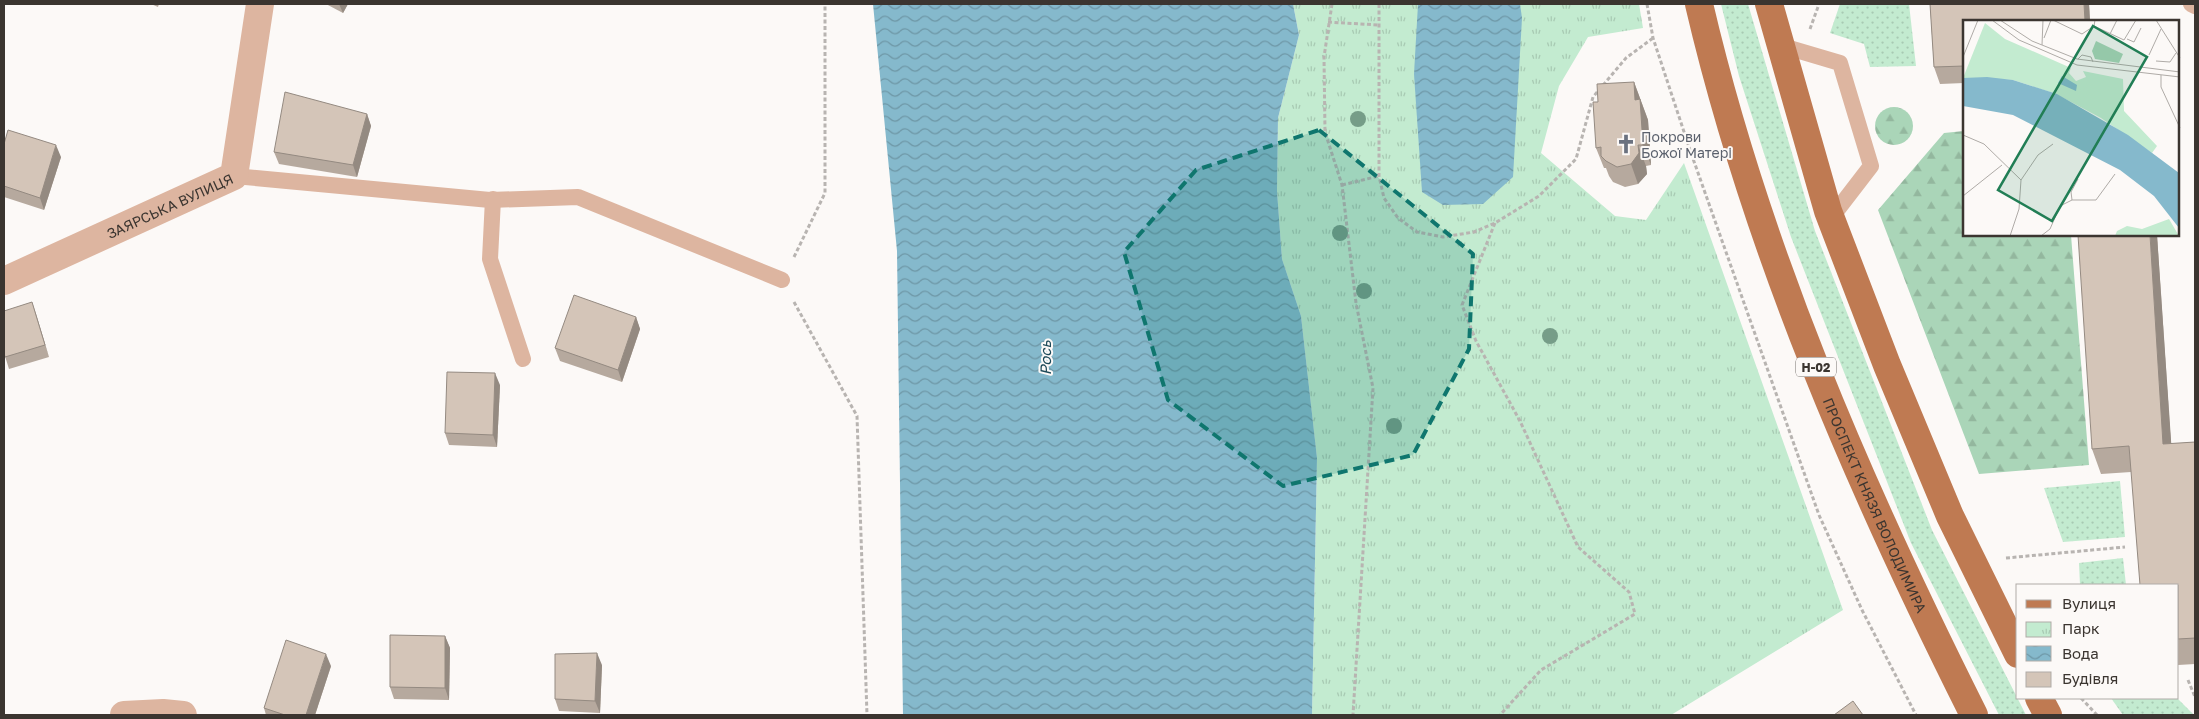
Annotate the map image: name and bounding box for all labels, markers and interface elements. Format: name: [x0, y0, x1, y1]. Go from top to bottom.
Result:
inset map: [1963, 20, 2179, 236]
place label: Покрови Божої Матері: [1641, 128, 1732, 161]
church icon: Покрови Божої Матері: [1615, 133, 1637, 155]
street label: ЗАЯРСЬКА ВУЛИЦЯ: [104, 169, 235, 242]
water label: Рось: [1036, 340, 1054, 375]
road number: Н-02: [1796, 358, 1836, 377]
street label: ПРОСПЕКТ КНЯЗЯ ВОЛОДИМИРА: [1820, 395, 1931, 616]
legend: [2016, 584, 2179, 699]
text: Вулиця: [2062, 594, 2116, 612]
text: Парк: [2062, 619, 2100, 637]
text: Вода: [2062, 644, 2099, 662]
text: Будівля: [2062, 669, 2118, 687]

